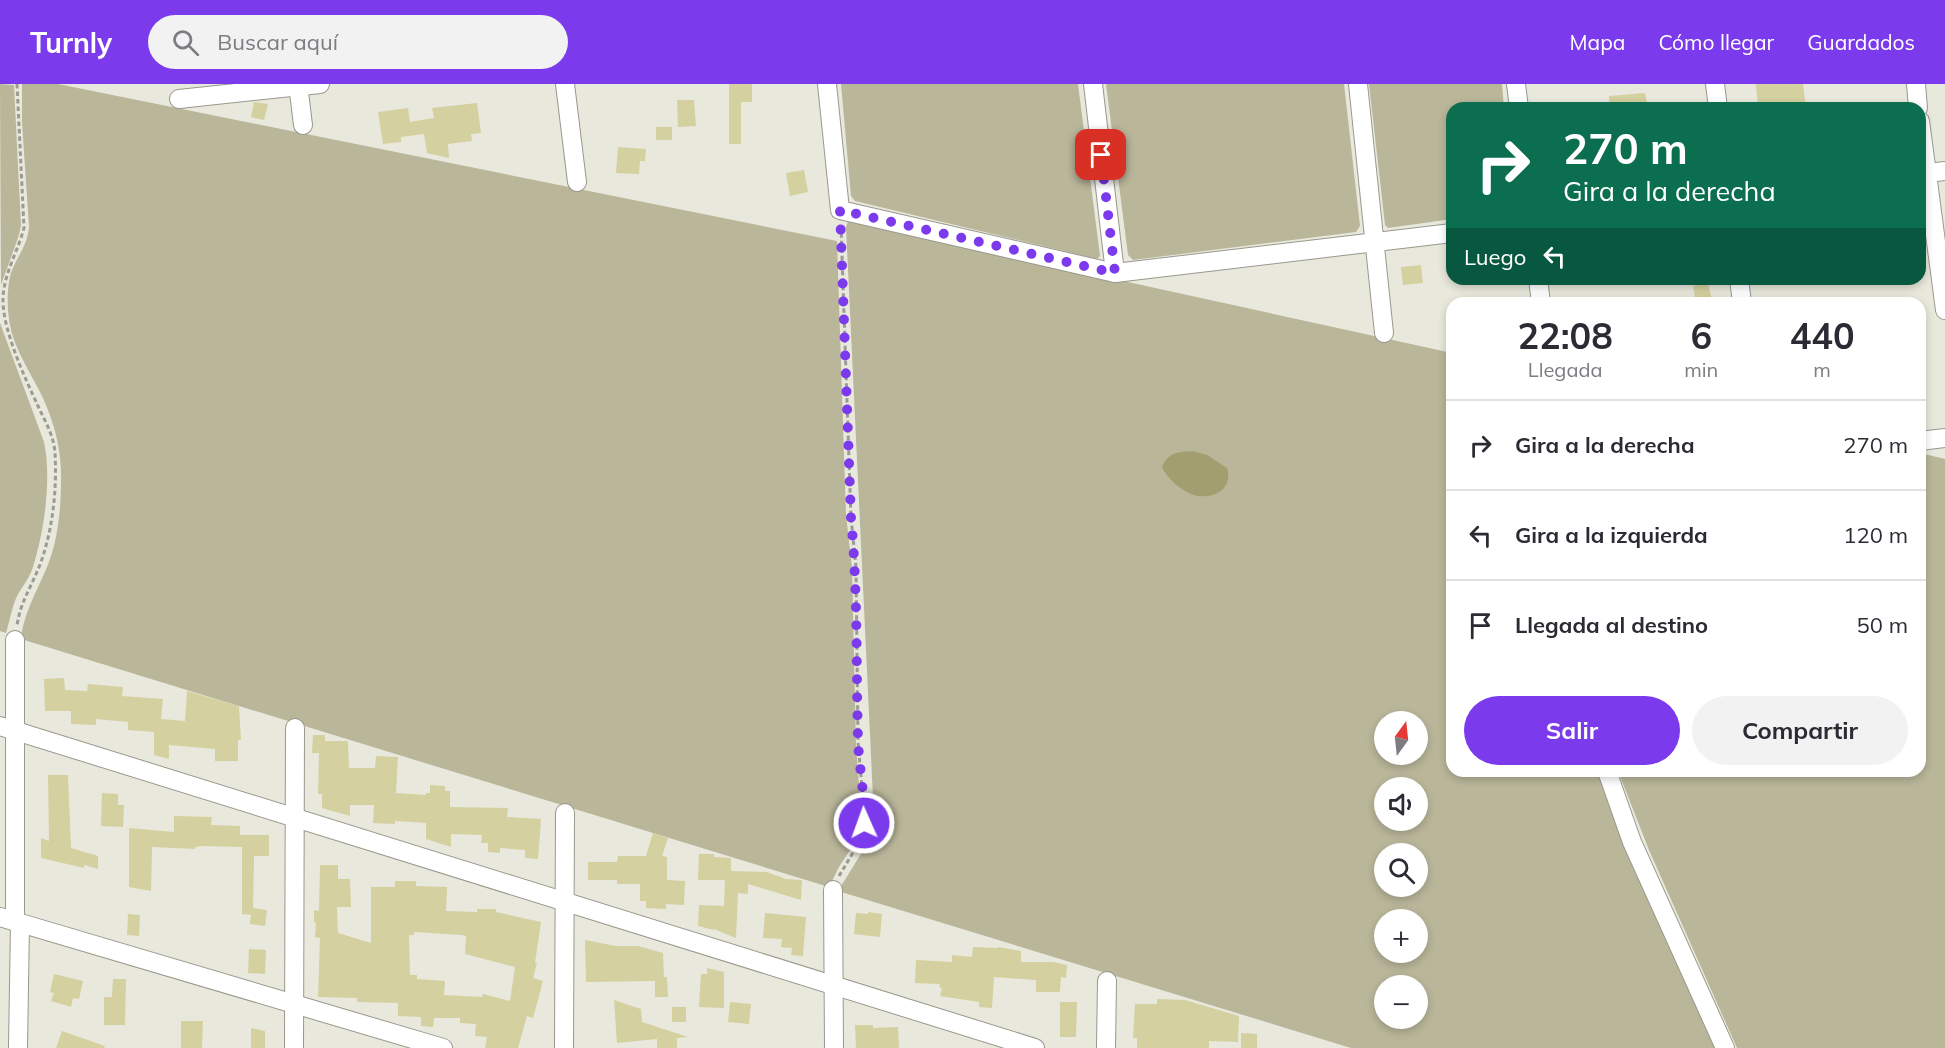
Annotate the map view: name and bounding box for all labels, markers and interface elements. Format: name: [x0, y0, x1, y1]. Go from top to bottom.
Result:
search box: [148, 15, 568, 69]
text: Turnly: [30, 25, 112, 60]
icon: search: [169, 26, 202, 59]
text: Buscar aquí: [217, 28, 338, 56]
text: Mapa: [1570, 29, 1625, 55]
text: Cómo llegar: [1658, 29, 1774, 55]
text: Guardados: [1807, 29, 1915, 55]
text: 270 m: [1563, 122, 1688, 175]
icon: right: [1464, 126, 1542, 204]
pin: [1075, 129, 1126, 180]
icon: arrive: [1084, 138, 1117, 171]
text: Gira a la derecha: [1563, 174, 1776, 208]
icon: left: [1538, 240, 1571, 273]
text: Luego: [1464, 243, 1526, 271]
text: 22:08: [1517, 313, 1613, 358]
text: 6: [1690, 313, 1712, 358]
text: 440: [1790, 313, 1855, 358]
text: Llegada: [1528, 357, 1602, 382]
text: min: [1684, 357, 1718, 382]
text: m: [1813, 357, 1831, 382]
icon: right: [1464, 429, 1497, 462]
text: Gira a la derecha: [1515, 431, 1695, 459]
text: 270 m: [1843, 431, 1908, 459]
icon: left: [1464, 519, 1497, 552]
text: Gira a la izquierda: [1515, 521, 1708, 549]
text: 120 m: [1843, 521, 1908, 549]
icon: arrive: [1464, 609, 1497, 642]
text: Llegada al destino: [1515, 611, 1708, 639]
text: 50 m: [1857, 611, 1908, 639]
button: Salir: [1464, 696, 1680, 765]
button: Compartir: [1692, 696, 1908, 765]
north arrow: [1374, 711, 1428, 765]
map controls: [1374, 711, 1428, 1029]
button: sound: [1374, 777, 1428, 831]
position arrow: [832, 791, 896, 855]
button: search: [1374, 843, 1428, 897]
button: +: [1374, 909, 1428, 963]
button: −: [1374, 975, 1428, 1029]

